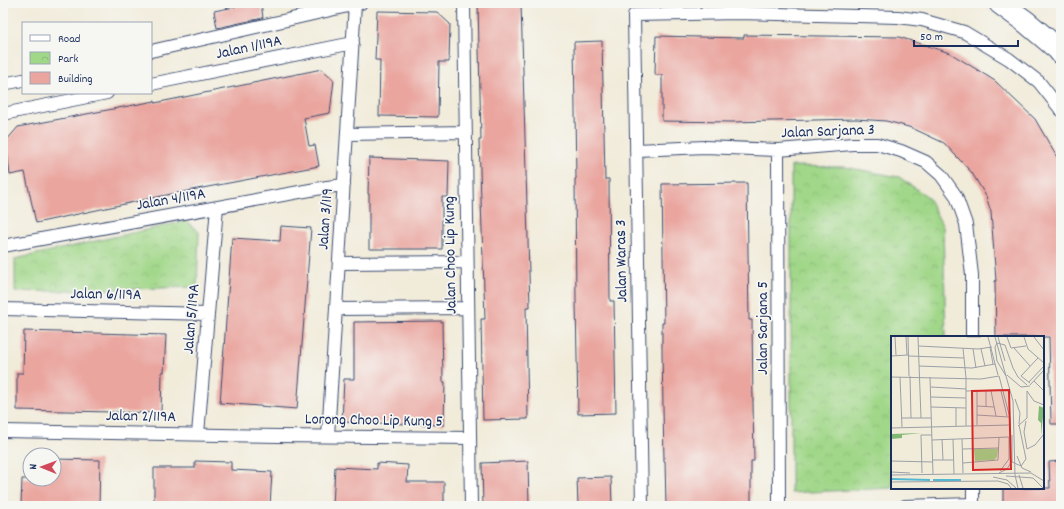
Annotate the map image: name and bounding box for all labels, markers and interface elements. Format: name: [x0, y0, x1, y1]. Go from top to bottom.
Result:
legend: [22, 22, 152, 94]
scale bar: [914, 22, 1018, 48]
text: 50 m: [920, 29, 943, 46]
street label: Jalan 1/119A: [214, 30, 284, 66]
text: Road: [58, 31, 80, 48]
text: Park: [58, 51, 79, 68]
text: Building: [58, 71, 93, 88]
street label: Jalan Sarjana 3: [781, 119, 875, 145]
street label: Jalan 4/119A: [135, 183, 208, 217]
street label: Jalan 3/119: [312, 187, 340, 251]
street label: Jalan Choo Lip Kung: [438, 196, 464, 314]
street label: Jalan Waras 3: [610, 219, 634, 303]
street label: Jalan Sarjana 5: [752, 281, 775, 375]
street label: Jalan 6/119A: [70, 283, 142, 307]
street label: Jalan 5/119A: [177, 283, 207, 355]
inset map: [891, 336, 1044, 489]
street label: Jalan 2/119A: [106, 405, 177, 429]
street label: Lorong Choo Lip Kung 5: [305, 408, 443, 434]
north arrow: [22, 447, 62, 487]
text: N: [26, 463, 42, 470]

